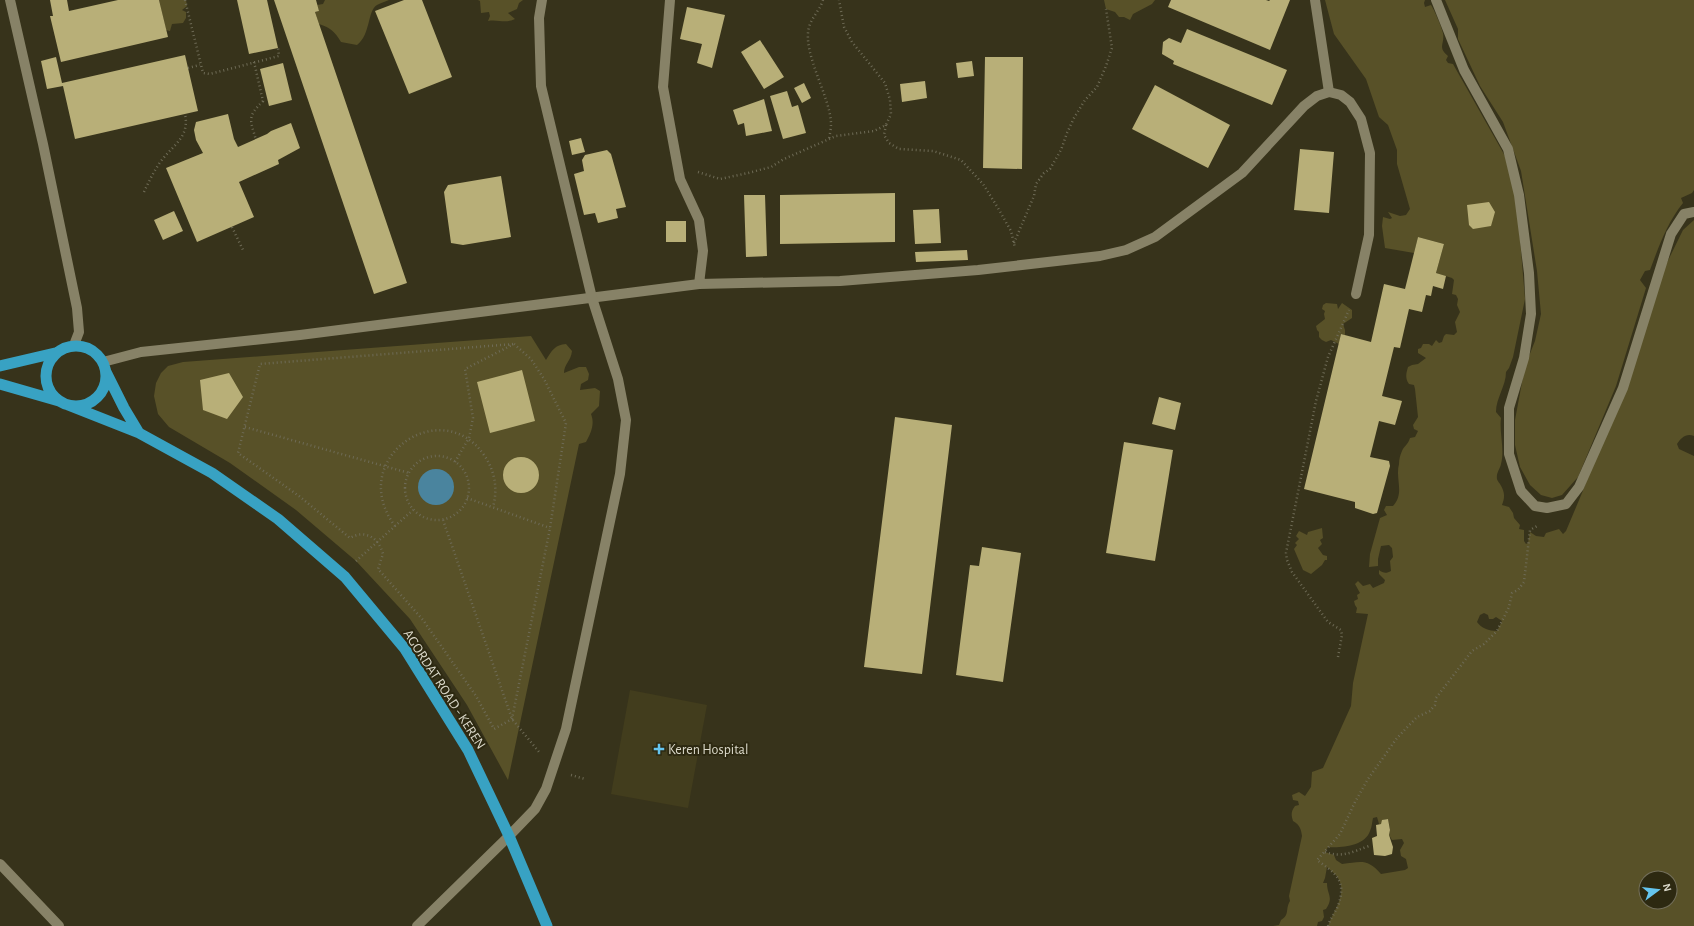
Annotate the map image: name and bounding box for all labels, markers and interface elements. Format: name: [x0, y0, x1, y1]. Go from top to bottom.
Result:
street label: AGORDAT ROAD - KEREN: [400, 627, 488, 752]
marker: Keren Hospital: [653, 743, 665, 755]
place label: Keren Hospital: [668, 743, 749, 757]
north arrow: [1638, 870, 1678, 910]
text: N: [1661, 882, 1673, 893]

